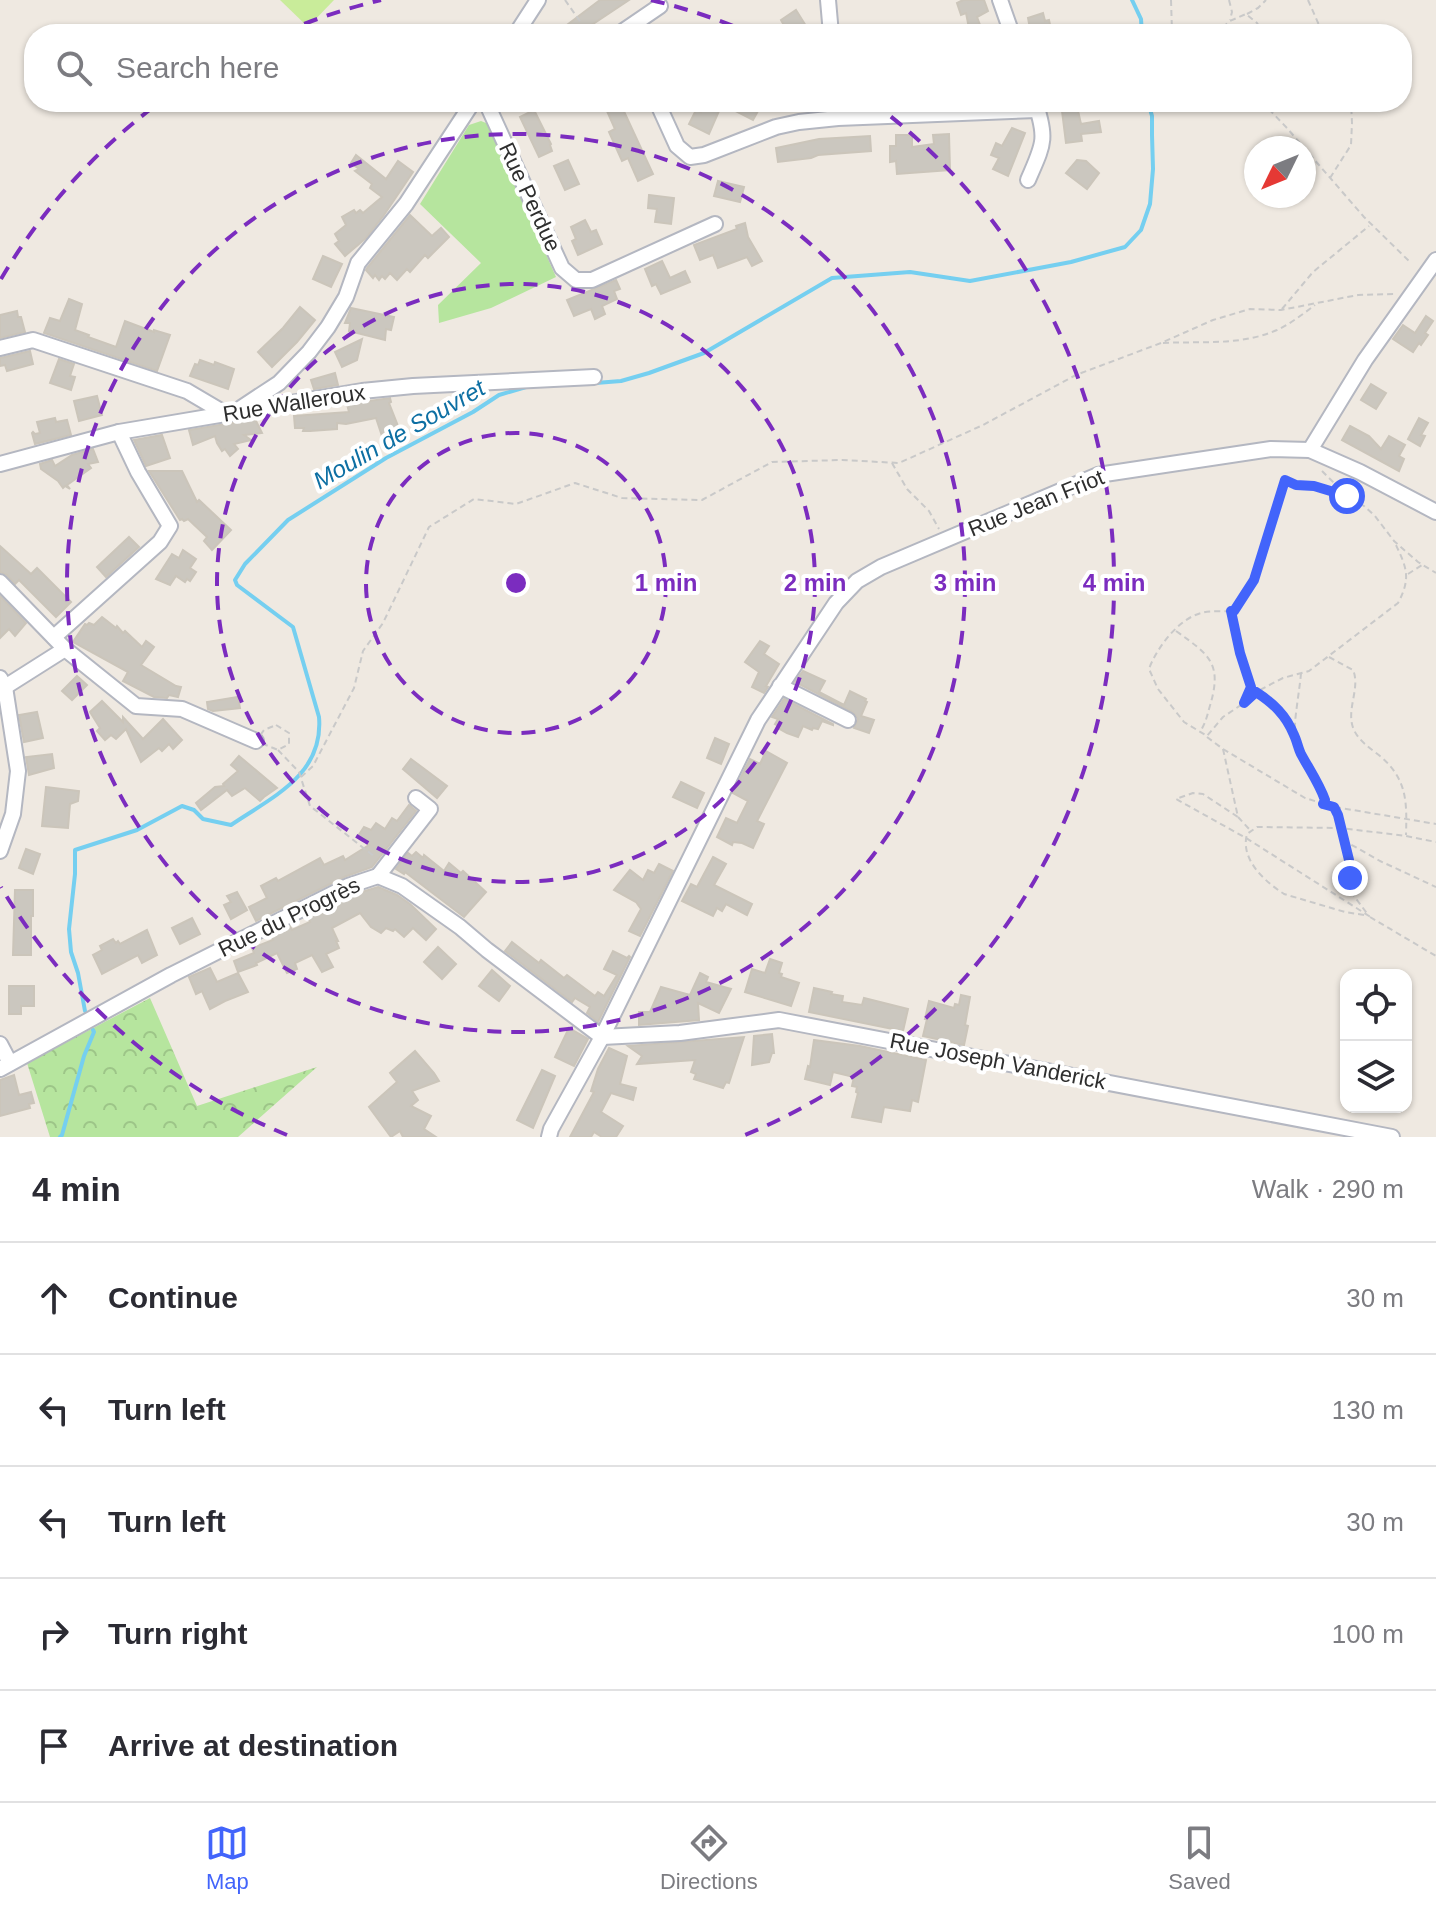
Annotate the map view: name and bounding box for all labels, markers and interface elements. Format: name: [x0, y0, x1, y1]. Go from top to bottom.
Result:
search box: [24, 24, 1412, 112]
icon: search: [52, 46, 96, 90]
text: Search here: [116, 51, 279, 84]
north arrow: [1244, 136, 1316, 208]
street label: Rue Perdue: [494, 139, 566, 255]
water label: Moulin de Souvret: [308, 373, 491, 494]
street label: Rue Walleroux: [221, 379, 367, 427]
street label: Rue Jean Friot: [964, 464, 1108, 542]
route start: [1329, 478, 1365, 514]
centre of rings: [502, 569, 530, 597]
text: 1 min: [635, 569, 697, 596]
text: 2 min: [784, 569, 846, 596]
text: 3 min: [934, 569, 996, 596]
text: 4 min: [1083, 569, 1145, 596]
route end: [1332, 860, 1368, 896]
street label: Rue du Progrès: [214, 872, 364, 962]
map controls: [1340, 969, 1412, 1113]
button: locate: [1340, 969, 1412, 1041]
street label: Rue Joseph Vanderick: [888, 1028, 1109, 1094]
button: layers: [1340, 1041, 1412, 1113]
text: 4 min: [32, 1170, 121, 1208]
text: Walk · 290 m: [1252, 1174, 1404, 1204]
icon: ahead: [32, 1276, 76, 1320]
text: Continue: [108, 1281, 238, 1314]
text: 30 m: [1346, 1283, 1404, 1313]
icon: left: [32, 1388, 76, 1432]
text: Turn left: [108, 1393, 226, 1426]
text: 130 m: [1332, 1395, 1404, 1425]
icon: left: [32, 1500, 76, 1544]
text: Turn left: [108, 1505, 226, 1538]
text: 30 m: [1346, 1507, 1404, 1537]
icon: right: [32, 1612, 76, 1656]
text: Turn right: [108, 1617, 247, 1650]
text: 100 m: [1332, 1619, 1404, 1649]
icon: arrive: [32, 1724, 76, 1768]
text: Arrive at destination: [108, 1729, 398, 1762]
tab: Map: [205, 1821, 249, 1895]
tab: Directions: [660, 1821, 758, 1895]
tab: Saved: [1168, 1821, 1231, 1895]

